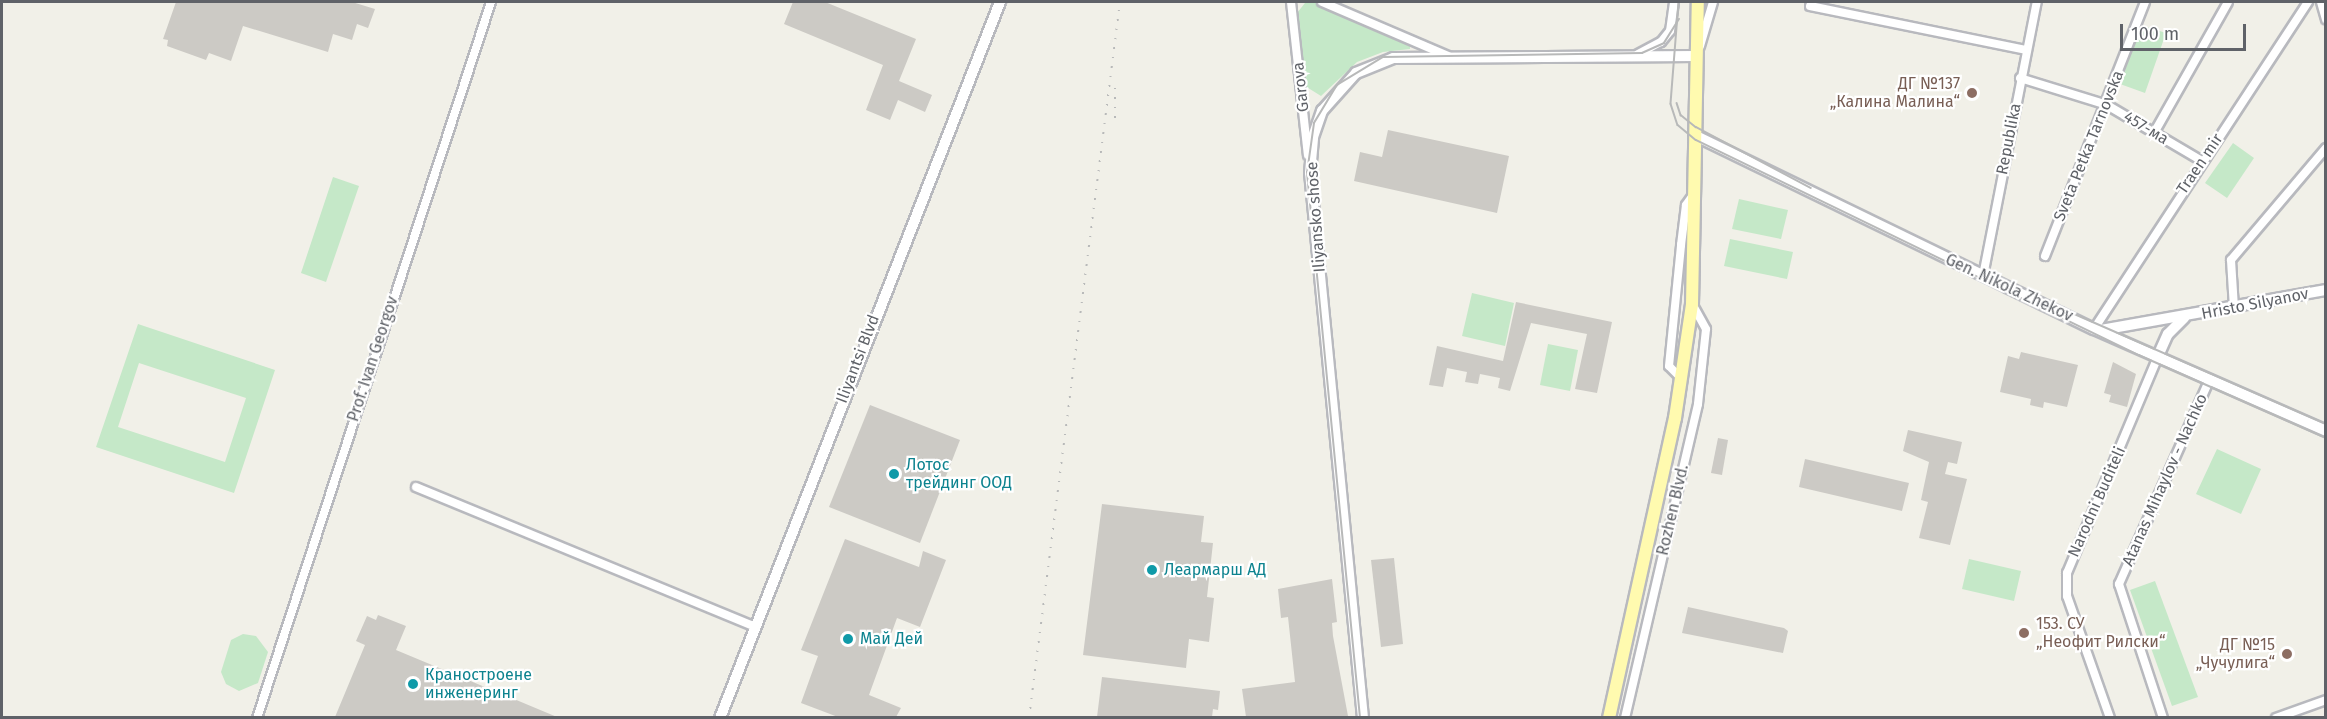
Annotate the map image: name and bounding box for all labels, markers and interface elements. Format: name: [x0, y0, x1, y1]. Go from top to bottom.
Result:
scale bar: [2123, 12, 2249, 50]
text: 100 m: [2131, 23, 2179, 45]
street label: Garova: [1289, 61, 1313, 113]
street label: Sveta Petka Tarnovska: [2050, 68, 2128, 224]
place label: ДГ №137 „Калина Малина“: [1830, 74, 1960, 112]
marker: ДГ №137 „Калина Малина“: [1965, 86, 1979, 100]
street label: Republika: [1993, 102, 2025, 176]
street label: 457-ма: [2120, 107, 2172, 149]
street label: Traen mir: [2173, 130, 2227, 198]
street label: Iliyansko shose: [1303, 161, 1329, 273]
street label: Gen. Nikola Zhekov: [1942, 250, 2076, 326]
street label: Hristo Silyanov: [2200, 284, 2310, 324]
street label: Prof. Ivan Georgov: [344, 294, 402, 424]
street label: Iliyantsi Blvd: [832, 312, 884, 406]
street label: Atanas Mihaylov - Nachko: [2118, 391, 2212, 569]
street label: Narodni Buditeli: [2064, 444, 2130, 560]
place label: Лотос трейдинг ООД: [906, 455, 1012, 493]
street label: Rozhen Blvd.: [1653, 463, 1693, 557]
marker: Лотос трейдинг ООД: [887, 467, 901, 481]
place label: Леармарш АД: [1164, 560, 1266, 580]
marker: Леармарш АД: [1145, 563, 1159, 577]
place label: 153. СУ „Неофит Рилски“: [2036, 614, 2165, 652]
marker: 153. СУ „Неофит Рилски“: [2017, 626, 2031, 640]
place label: Май Дей: [860, 629, 923, 649]
marker: Май Дей: [841, 632, 855, 646]
place label: ДГ №15 „Чучулига“: [2196, 635, 2275, 673]
marker: ДГ №15 „Чучулига“: [2280, 647, 2294, 661]
place label: Краностроене инженеринг: [425, 665, 532, 703]
marker: Краностроене инженеринг: [406, 677, 420, 691]

